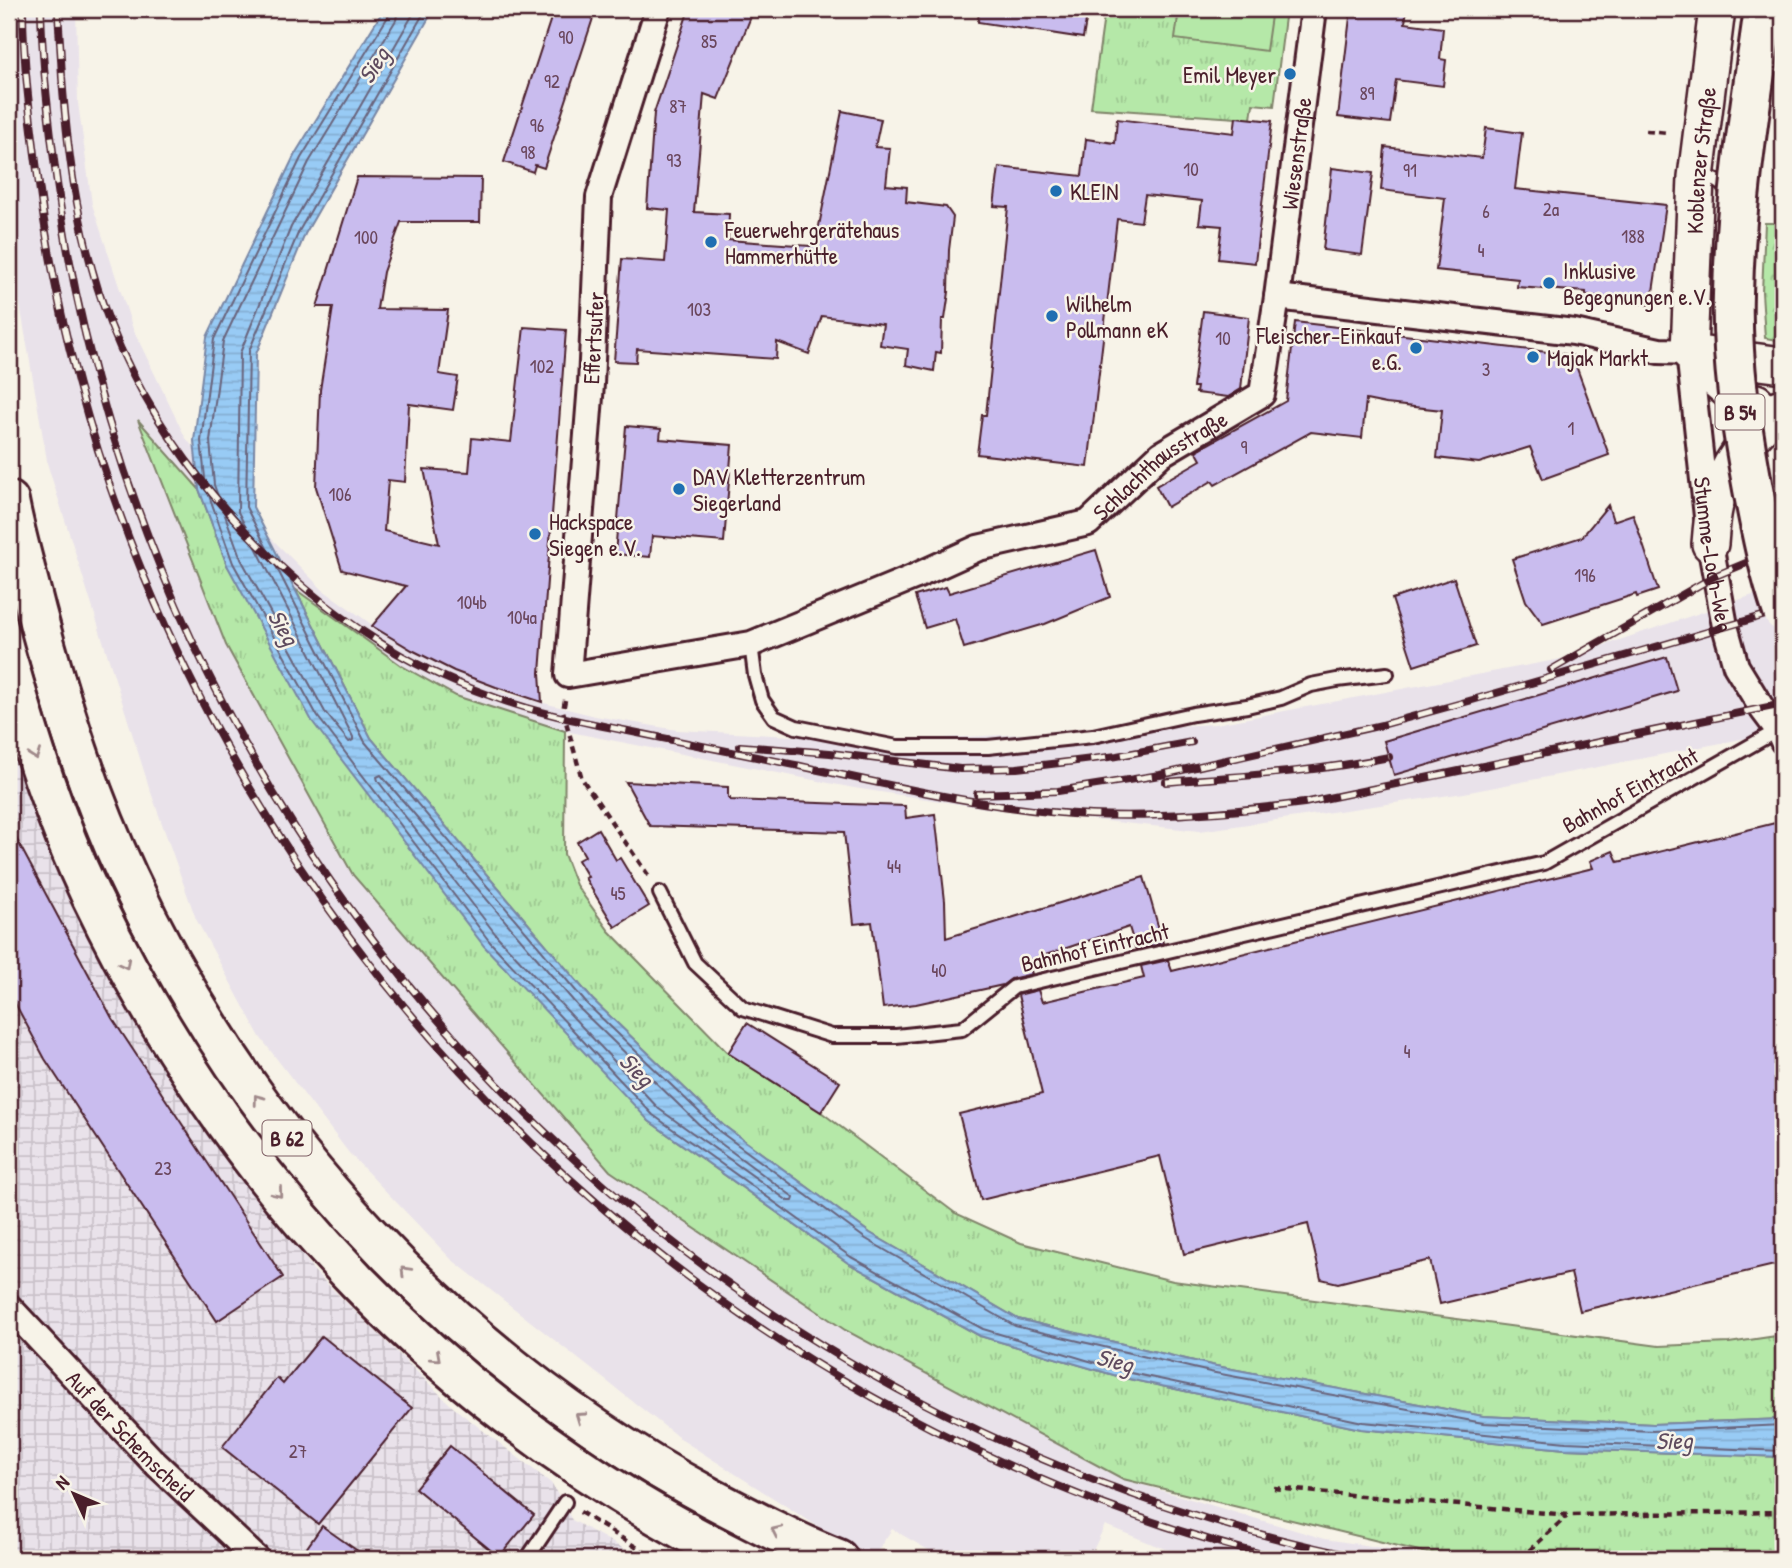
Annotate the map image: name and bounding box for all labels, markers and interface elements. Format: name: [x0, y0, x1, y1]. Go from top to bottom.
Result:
house number: 90: [558, 24, 574, 50]
house number: 85: [701, 28, 717, 54]
water label: Sieg: [350, 40, 398, 90]
place label: Emil Meyer: [1183, 59, 1276, 90]
marker: Emil Meyer: [1282, 66, 1298, 82]
house number: 92: [544, 68, 560, 94]
house number: 89: [1359, 80, 1375, 106]
street label: Koblenzer Straße: [1678, 85, 1723, 234]
house number: 87: [669, 93, 687, 119]
street label: Wiesenstraße: [1273, 95, 1318, 211]
house number: 96: [530, 112, 544, 138]
house number: 98: [520, 139, 536, 165]
house number: 93: [666, 147, 682, 173]
house number: 10: [1183, 156, 1199, 182]
house number: 91: [1403, 157, 1417, 183]
place label: KLEIN: [1070, 176, 1118, 207]
marker: KLEIN: [1048, 183, 1064, 199]
house number: 2a: [1543, 196, 1560, 222]
house number: 6: [1482, 198, 1490, 224]
place label: Feuerwehrgerätehaus Hammerhütte: [724, 214, 900, 271]
house number: 188: [1621, 223, 1645, 249]
house number: 100: [354, 224, 378, 250]
marker: Feuerwehrgerätehaus Hammerhütte: [703, 234, 719, 250]
house number: 4: [1477, 237, 1485, 263]
place label: Inklusive Begegnungen e.V.: [1563, 255, 1710, 312]
marker: Inklusive Begegnungen e.V.: [1541, 275, 1557, 291]
place label: Wilhelm Pollmann eK: [1066, 288, 1168, 345]
street label: Effertsufer: [575, 291, 611, 385]
house number: 103: [687, 296, 711, 322]
marker: Wilhelm Pollmann eK: [1044, 308, 1060, 324]
place label: Fleischer-Einkauf e.G.: [1255, 320, 1403, 377]
house number: 10: [1215, 325, 1231, 351]
marker: Fleischer-Einkauf e.G.: [1408, 340, 1424, 356]
place label: Majak Markt: [1547, 342, 1649, 373]
marker: Majak Markt: [1525, 349, 1541, 365]
house number: 102: [530, 353, 554, 379]
house number: 3: [1482, 356, 1490, 382]
road number: B 54: [1716, 394, 1764, 430]
street label: Schlachthausstraße: [1085, 403, 1233, 527]
house number: 1: [1568, 415, 1575, 441]
house number: 9: [1241, 434, 1248, 460]
place label: DAV Kletterzentrum Siegerland: [693, 461, 866, 518]
street label: Stumme-Loch-Weg: [1687, 475, 1741, 636]
house number: 106: [329, 481, 352, 507]
marker: DAV Kletterzentrum Siegerland: [671, 481, 687, 497]
place label: Hackspace Siegen e.V.: [549, 506, 641, 563]
marker: Hackspace Siegen e.V.: [527, 526, 543, 542]
house number: 196: [1574, 562, 1596, 588]
house number: 104b: [457, 589, 487, 615]
water label: Sieg: [260, 603, 308, 653]
house number: 104a: [507, 604, 538, 630]
street label: Bahnhof Eintracht: [1556, 739, 1705, 840]
one-way arrow: [27, 748, 41, 760]
house number: 44: [887, 853, 901, 879]
house number: 45: [610, 880, 626, 906]
street label: Bahnhof Eintracht: [1018, 915, 1173, 979]
one-way arrow: [117, 956, 131, 969]
house number: 40: [931, 957, 947, 983]
house number: 4: [1403, 1038, 1411, 1064]
water label: Sieg: [612, 1045, 662, 1095]
one-way arrow: [253, 1094, 266, 1107]
road number: B 62: [262, 1120, 312, 1156]
house number: 23: [154, 1155, 172, 1181]
one-way arrow: [270, 1185, 282, 1198]
one-way arrow: [401, 1267, 414, 1280]
water label: Sieg: [1093, 1340, 1138, 1381]
one-way arrow: [428, 1348, 441, 1361]
street label: Auf der Schemscheid: [60, 1363, 201, 1508]
one-way arrow: [575, 1413, 588, 1425]
water label: Sieg: [1655, 1424, 1694, 1457]
house number: 27: [289, 1438, 307, 1464]
north arrow: [38, 1460, 108, 1530]
text: N: [49, 1470, 75, 1495]
one-way arrow: [771, 1525, 783, 1539]

